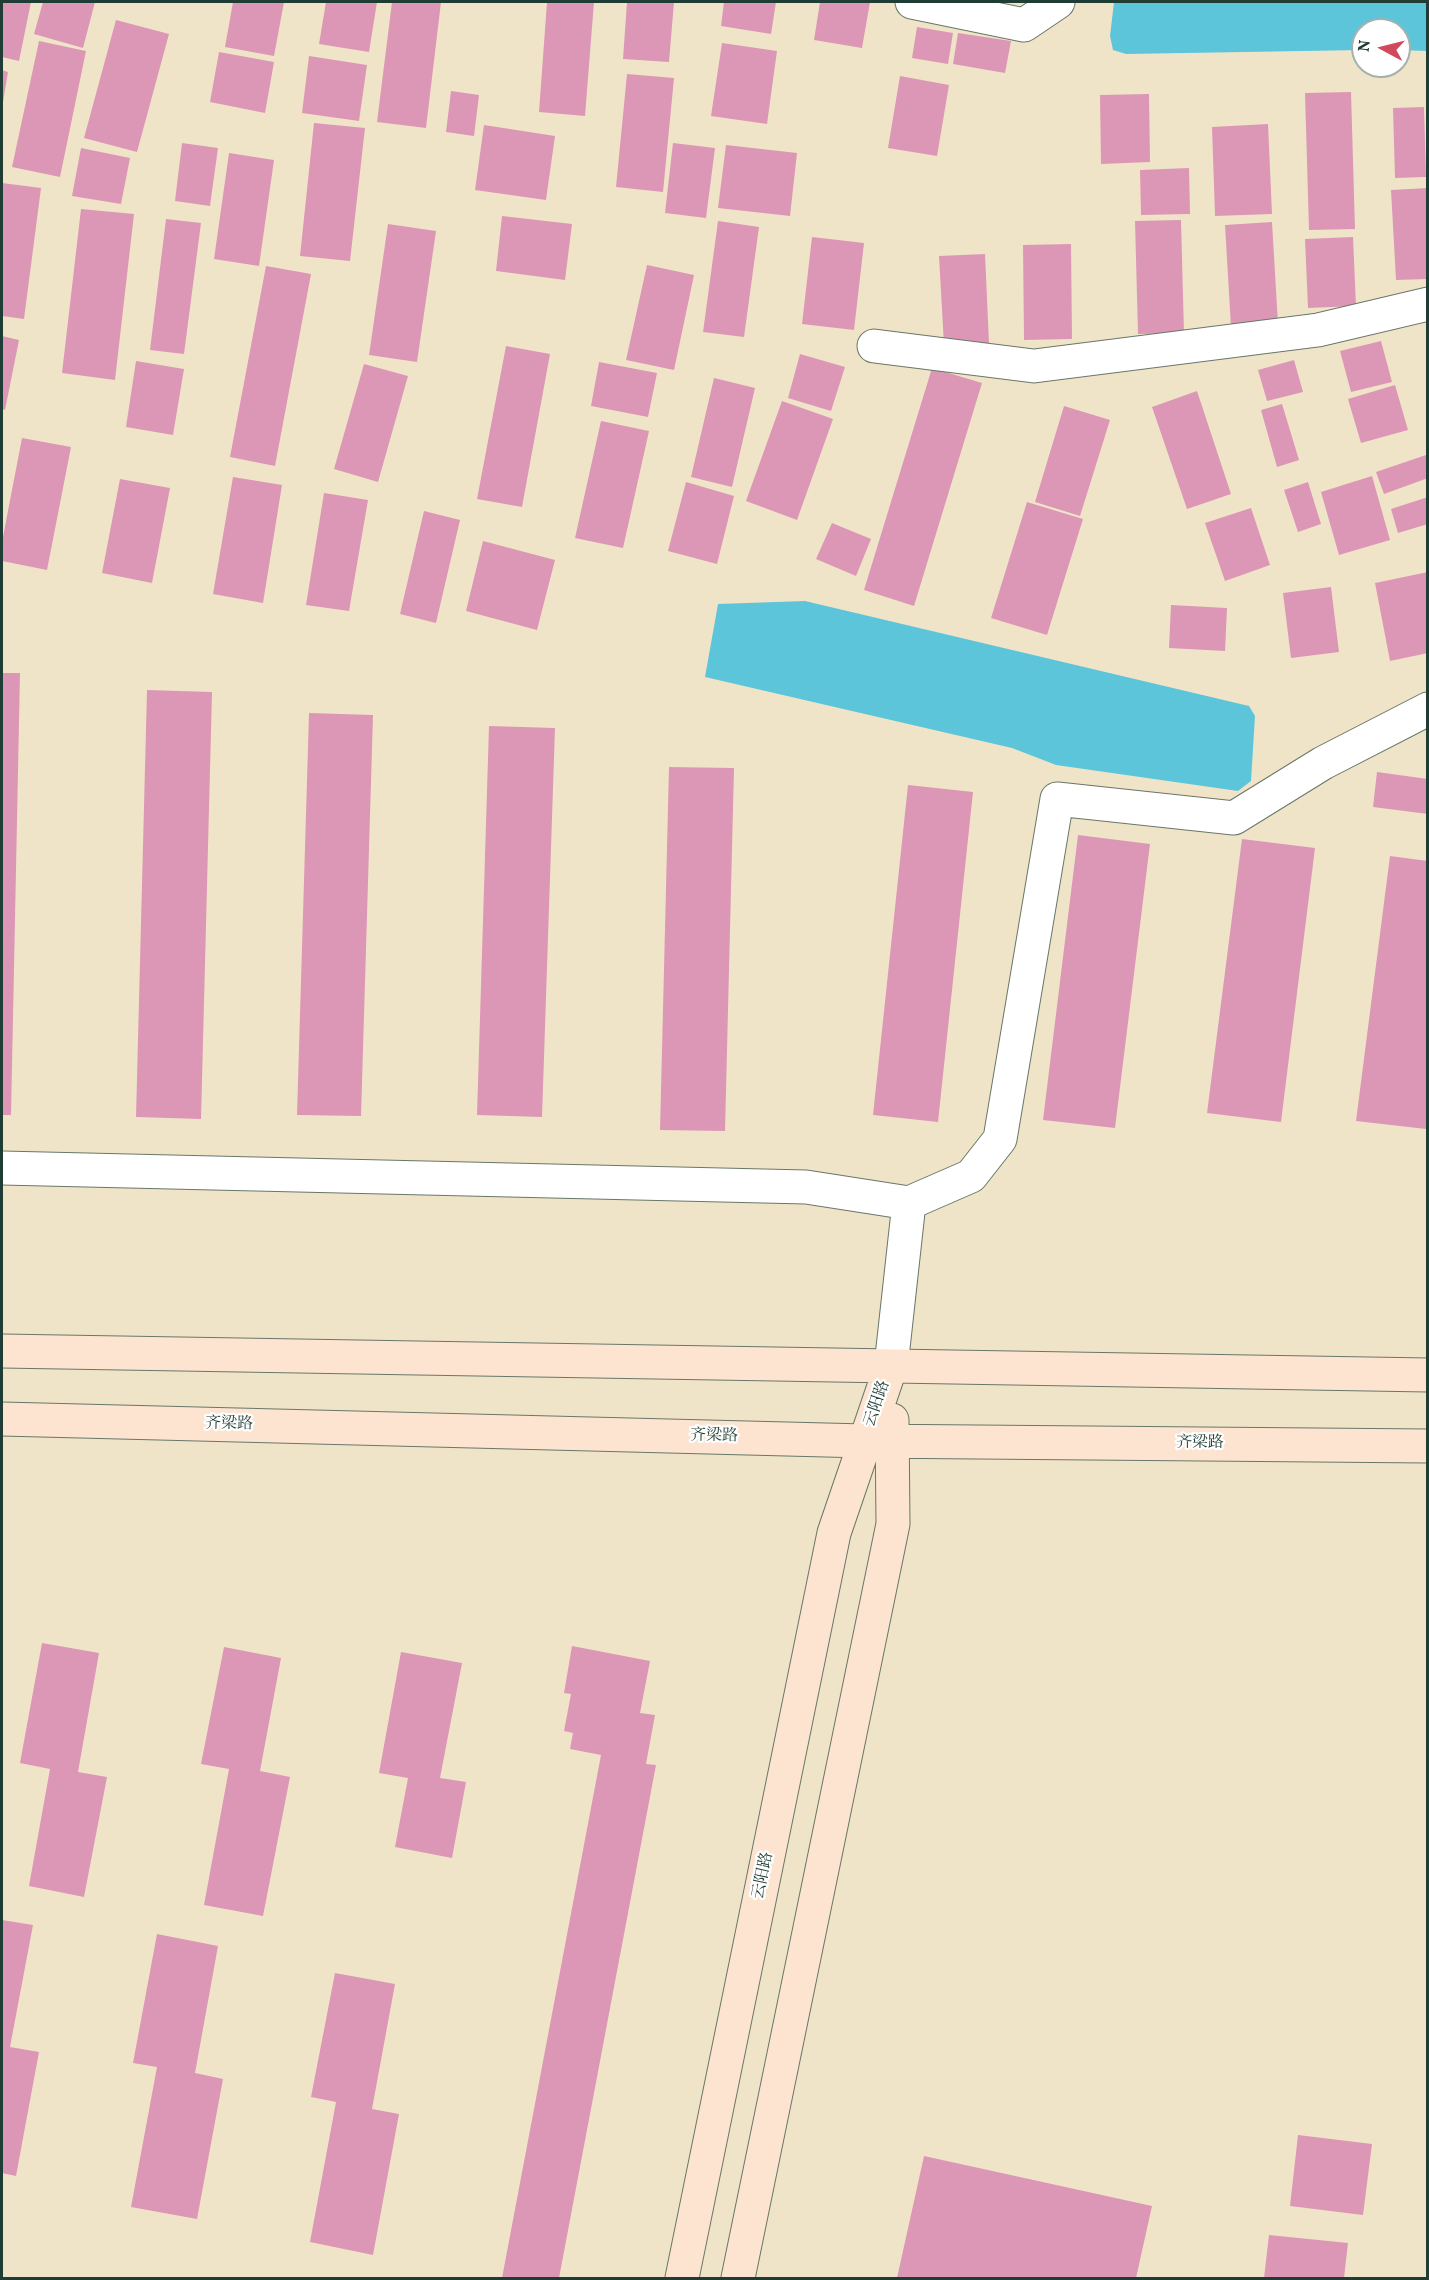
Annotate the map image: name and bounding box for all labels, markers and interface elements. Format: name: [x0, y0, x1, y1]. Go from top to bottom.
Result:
north arrow: [1351, 18, 1411, 78]
text: N: [1353, 39, 1377, 53]
street label: 云阳路: [861, 1378, 895, 1430]
street label: 齐梁路: [205, 1415, 253, 1435]
street label: 齐梁路: [690, 1427, 738, 1447]
street label: 齐梁路: [1176, 1434, 1224, 1454]
street label: 云阳路: [750, 1851, 778, 1901]

